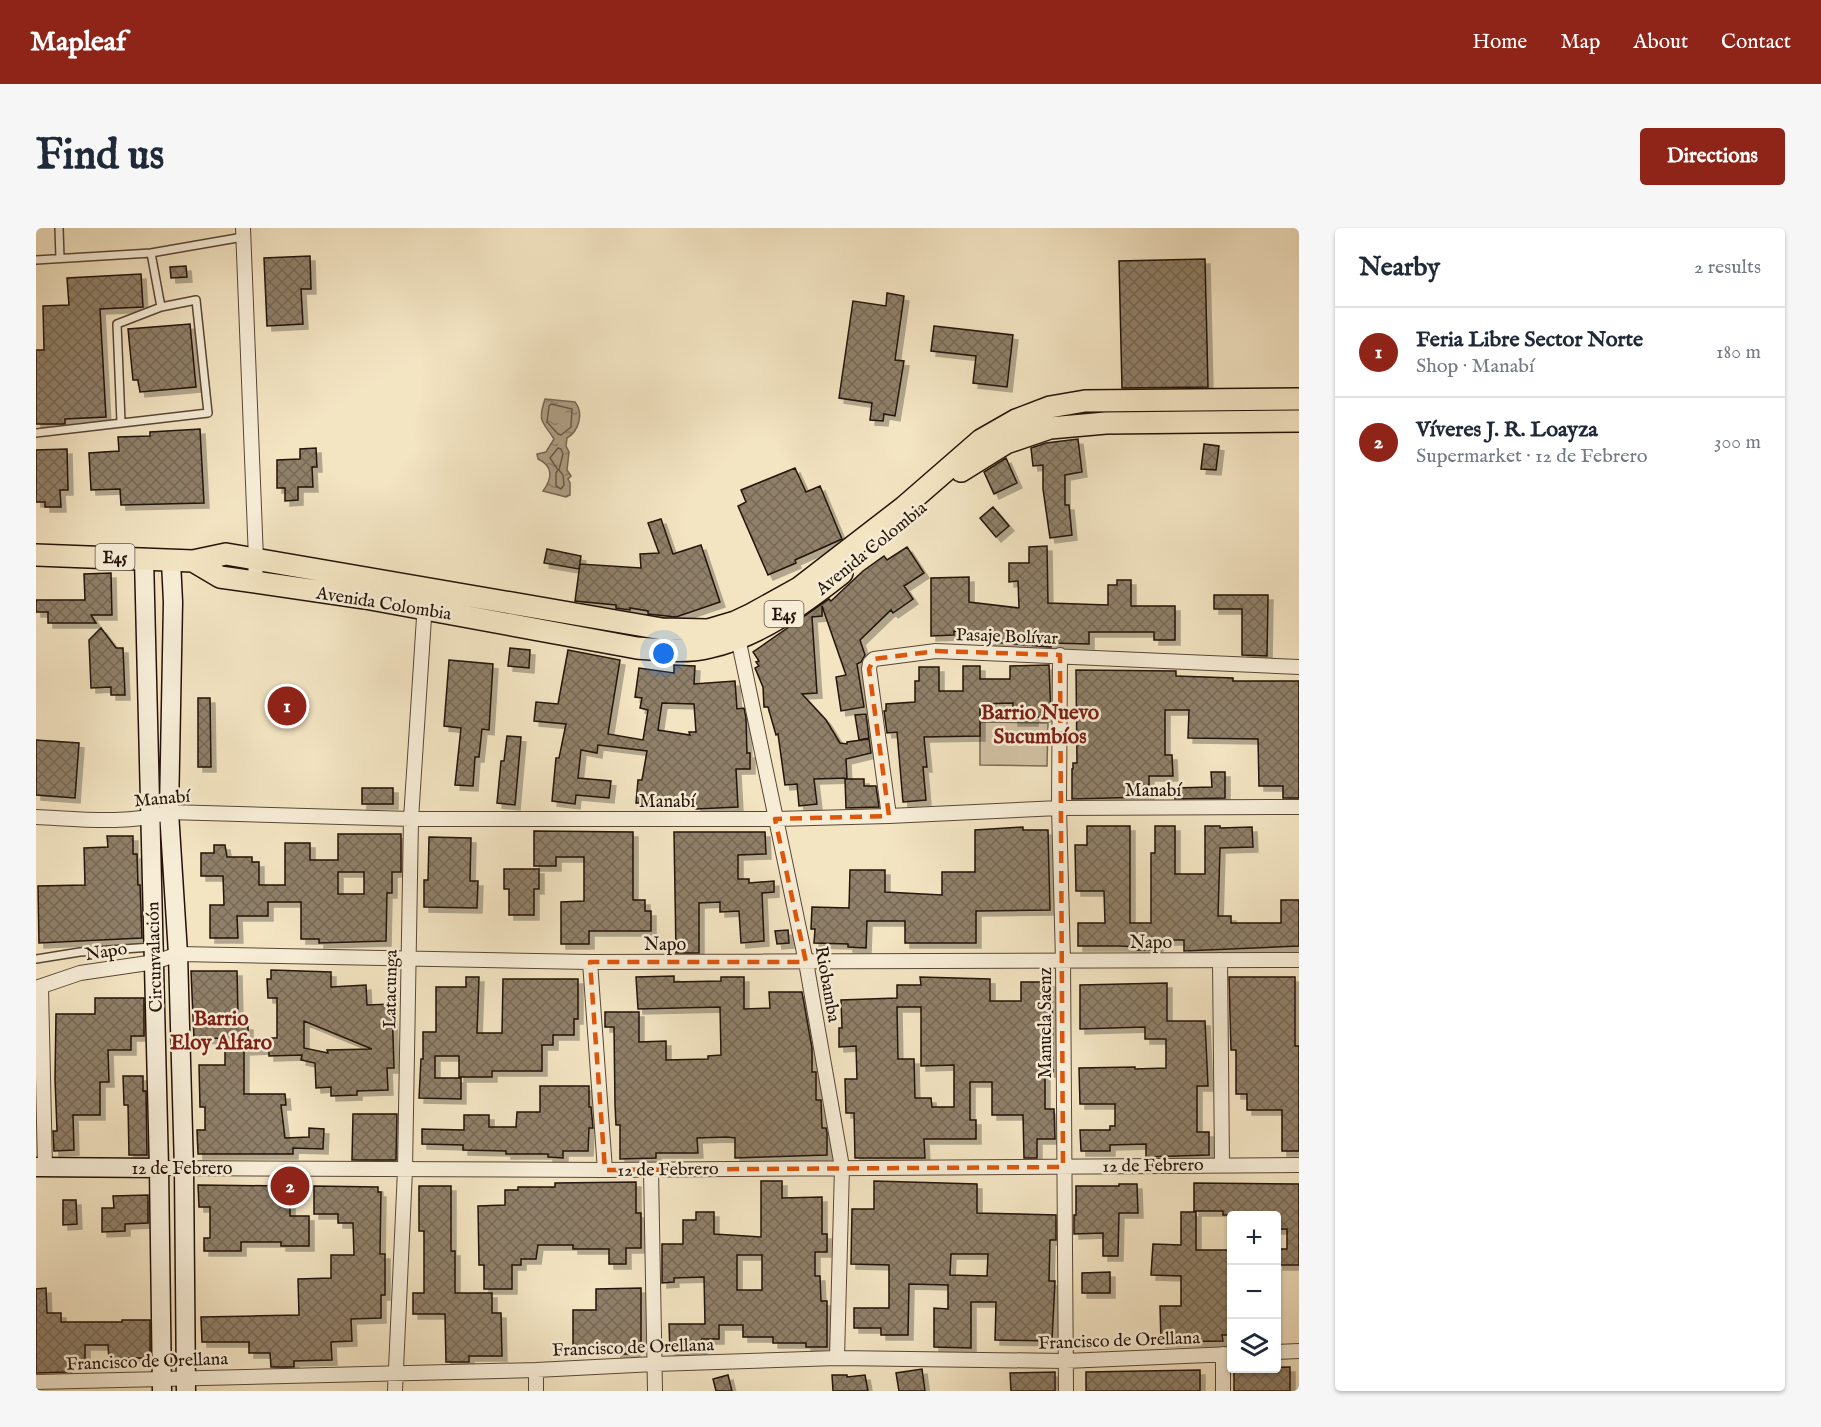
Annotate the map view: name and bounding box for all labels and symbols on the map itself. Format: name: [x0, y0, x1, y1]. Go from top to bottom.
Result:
street label: Avenida Colombia: [811, 497, 932, 602]
road number: E45: [96, 544, 134, 570]
street label: Avenida Colombia: [314, 582, 453, 627]
road number: E45: [764, 601, 804, 627]
street label: Pasaje Bolívar: [956, 624, 1059, 651]
your location: [649, 639, 678, 668]
pin: 1: [268, 684, 306, 728]
district label: Barrio Nuevo Sucumbíos: [981, 700, 1100, 751]
street label: Manabí: [1125, 780, 1182, 803]
street label: Manabí: [133, 785, 192, 813]
street label: Manabí: [639, 791, 696, 814]
street label: Circunvalación: [142, 901, 169, 1013]
street label: Napo: [1130, 932, 1172, 955]
street label: Napo: [644, 934, 686, 957]
street label: Napo: [84, 938, 129, 967]
street label: Riobamba: [809, 945, 845, 1024]
street label: Latacunga: [379, 949, 404, 1029]
street label: Manuela Saenz: [1035, 967, 1058, 1079]
district label: Barrio Eloy Alfaro: [170, 1006, 273, 1057]
street label: 12 de Febrero: [1102, 1154, 1204, 1179]
street label: 12 de Febrero: [131, 1158, 233, 1181]
street label: 12 de Febrero: [617, 1158, 719, 1183]
pin: 2: [270, 1164, 310, 1208]
street label: Francisco de Orellana: [1038, 1327, 1201, 1356]
street label: Francisco de Orellana: [552, 1334, 715, 1363]
street label: Francisco de Orellana: [66, 1348, 229, 1377]

